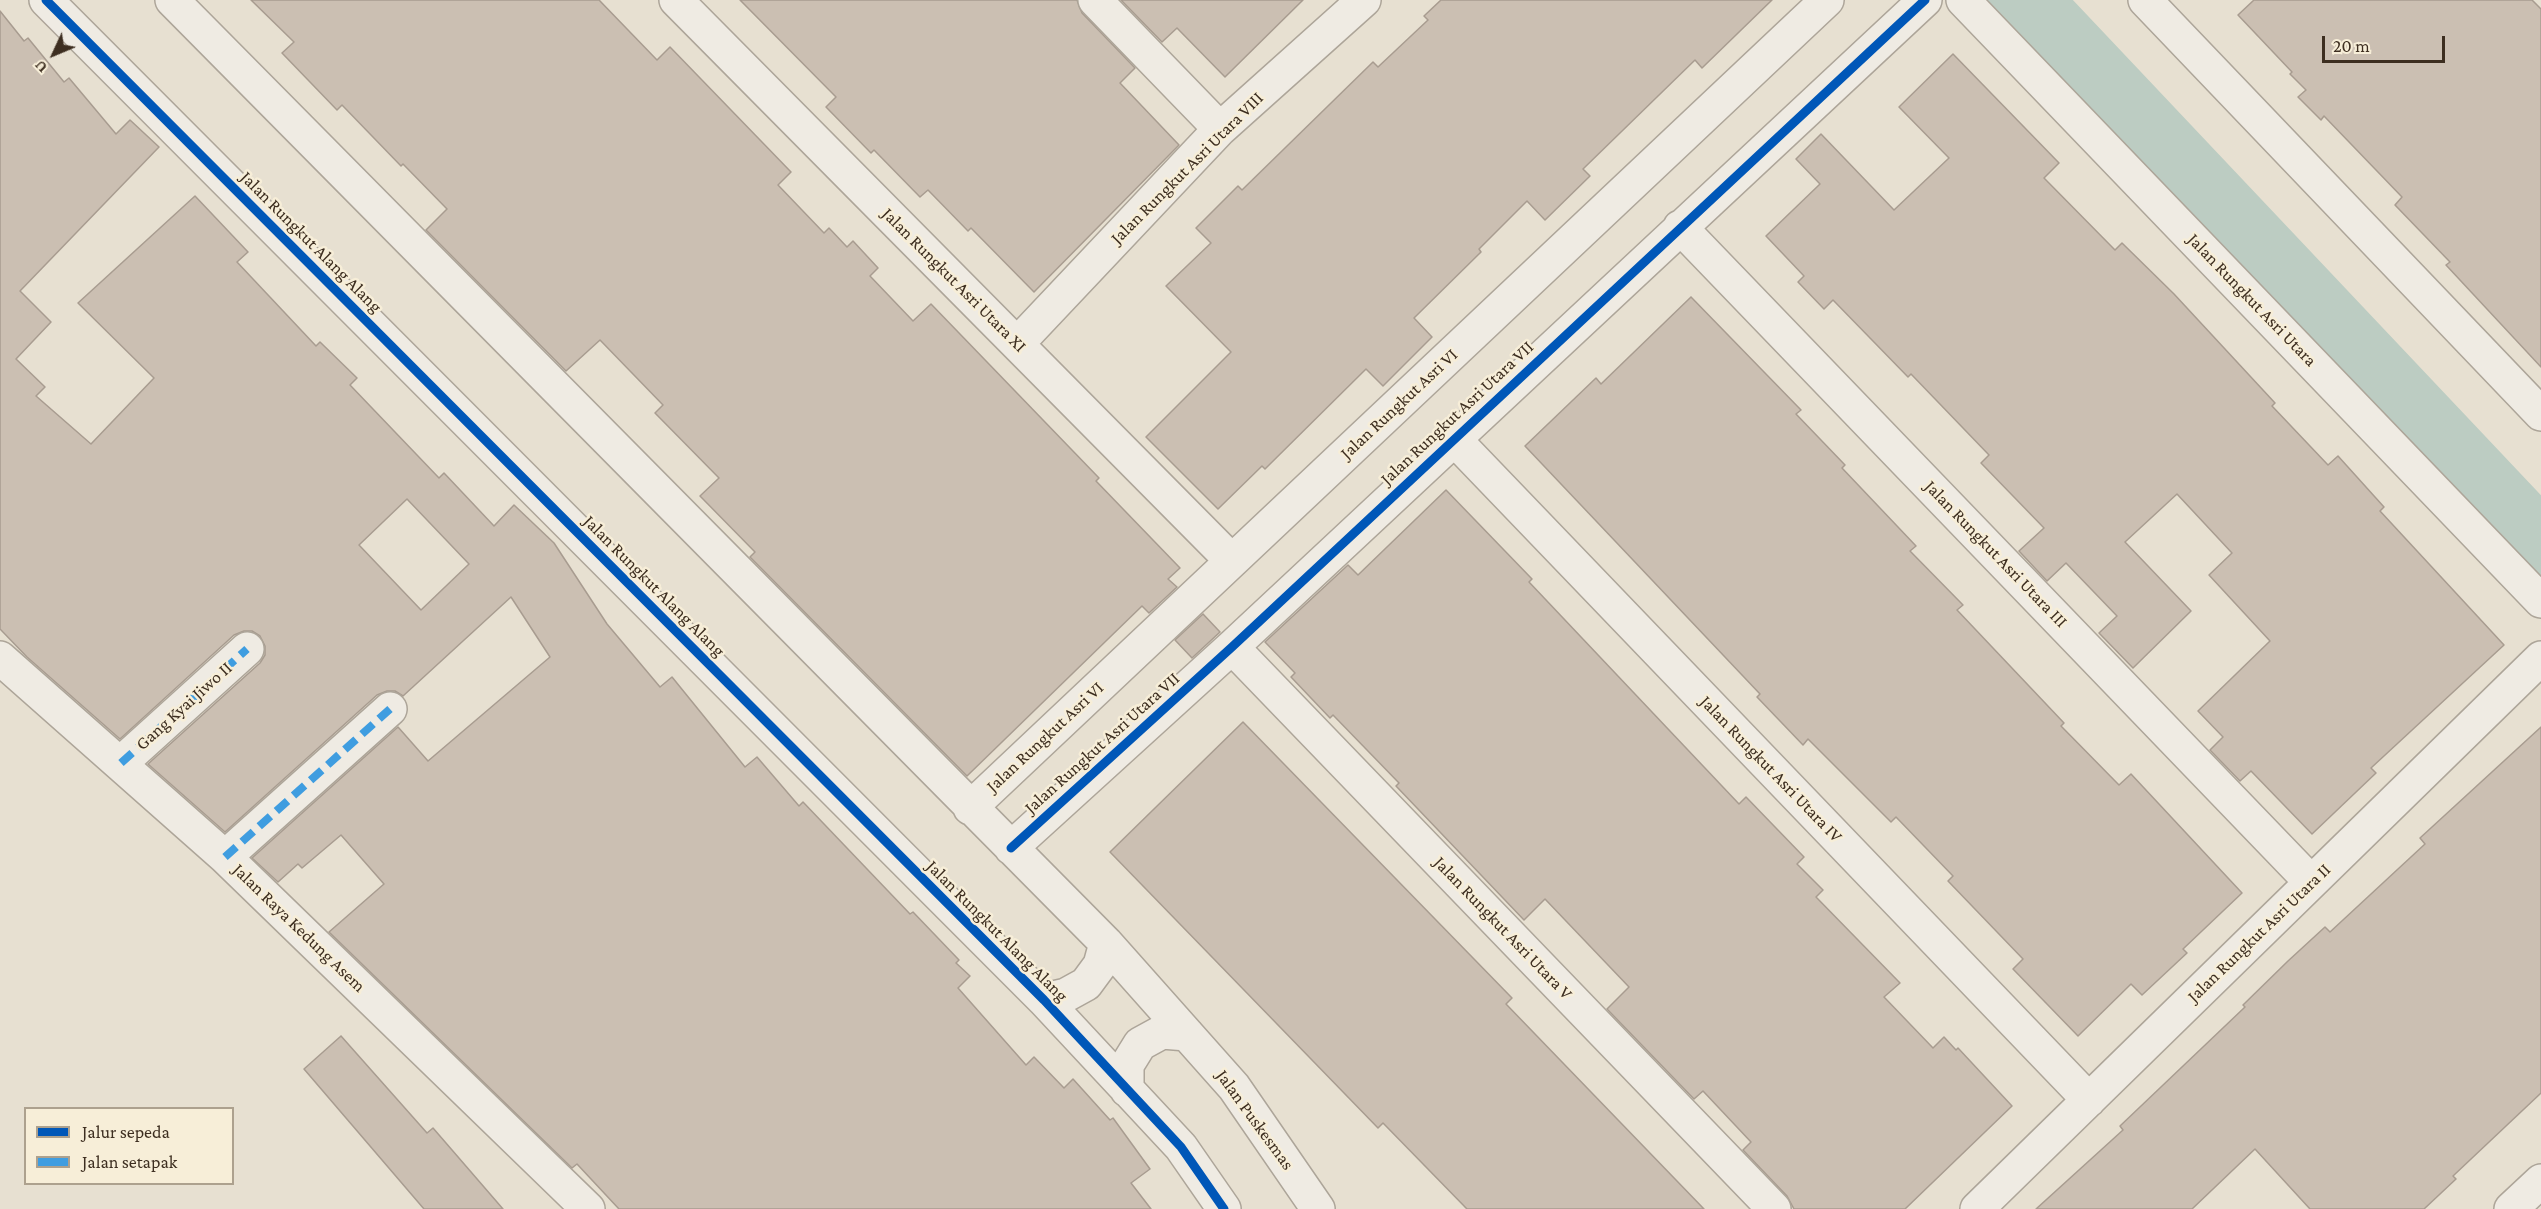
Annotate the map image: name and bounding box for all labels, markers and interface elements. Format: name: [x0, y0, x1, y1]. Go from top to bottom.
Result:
north arrow: [24, 24, 84, 84]
scale bar: [2325, 24, 2448, 62]
text: 20 m: [2333, 36, 2370, 56]
text: U: [31, 57, 51, 77]
street label: Jalan Rungkut Asri Utara VIII: [1106, 87, 1268, 249]
street label: Jalan Rungkut Alang Alang: [236, 167, 386, 317]
street label: Jalan Rungkut Asri Utara XI: [877, 203, 1031, 357]
street label: Jalan Rungkut Asri Utara: [2183, 229, 2321, 371]
street label: Jalan Rungkut Asri Utara VII: [1376, 336, 1538, 490]
street label: Jalan Rungkut Asri VI: [1336, 344, 1462, 464]
street label: Jalan Rungkut Asri Utara III: [1920, 476, 2072, 632]
street label: Jalan Rungkut Alang Alang: [579, 511, 729, 661]
street label: Gang Kyai Jiwo II: [131, 657, 237, 755]
street label: Jalan Rungkut Asri Utara VII: [1020, 668, 1184, 818]
street label: Jalan Rungkut Asri VI: [982, 677, 1108, 797]
street label: Jalan Rungkut Asri Utara IV: [1695, 691, 1847, 847]
street label: Jalan Rungkut Asri Utara V: [1429, 852, 1577, 1004]
street label: Jalan Rungkut Alang Alang: [922, 856, 1072, 1006]
street label: Jalan Raya Kedung Asem: [228, 859, 370, 997]
street label: Jalan Rungkut Asri Utara II: [2183, 859, 2335, 1007]
street label: Jalan Puskesmas: [1211, 1066, 1299, 1174]
legend: [24, 1107, 234, 1185]
text: Jalur sepeda: [82, 1122, 170, 1142]
text: Jalan setapak: [82, 1152, 177, 1172]

